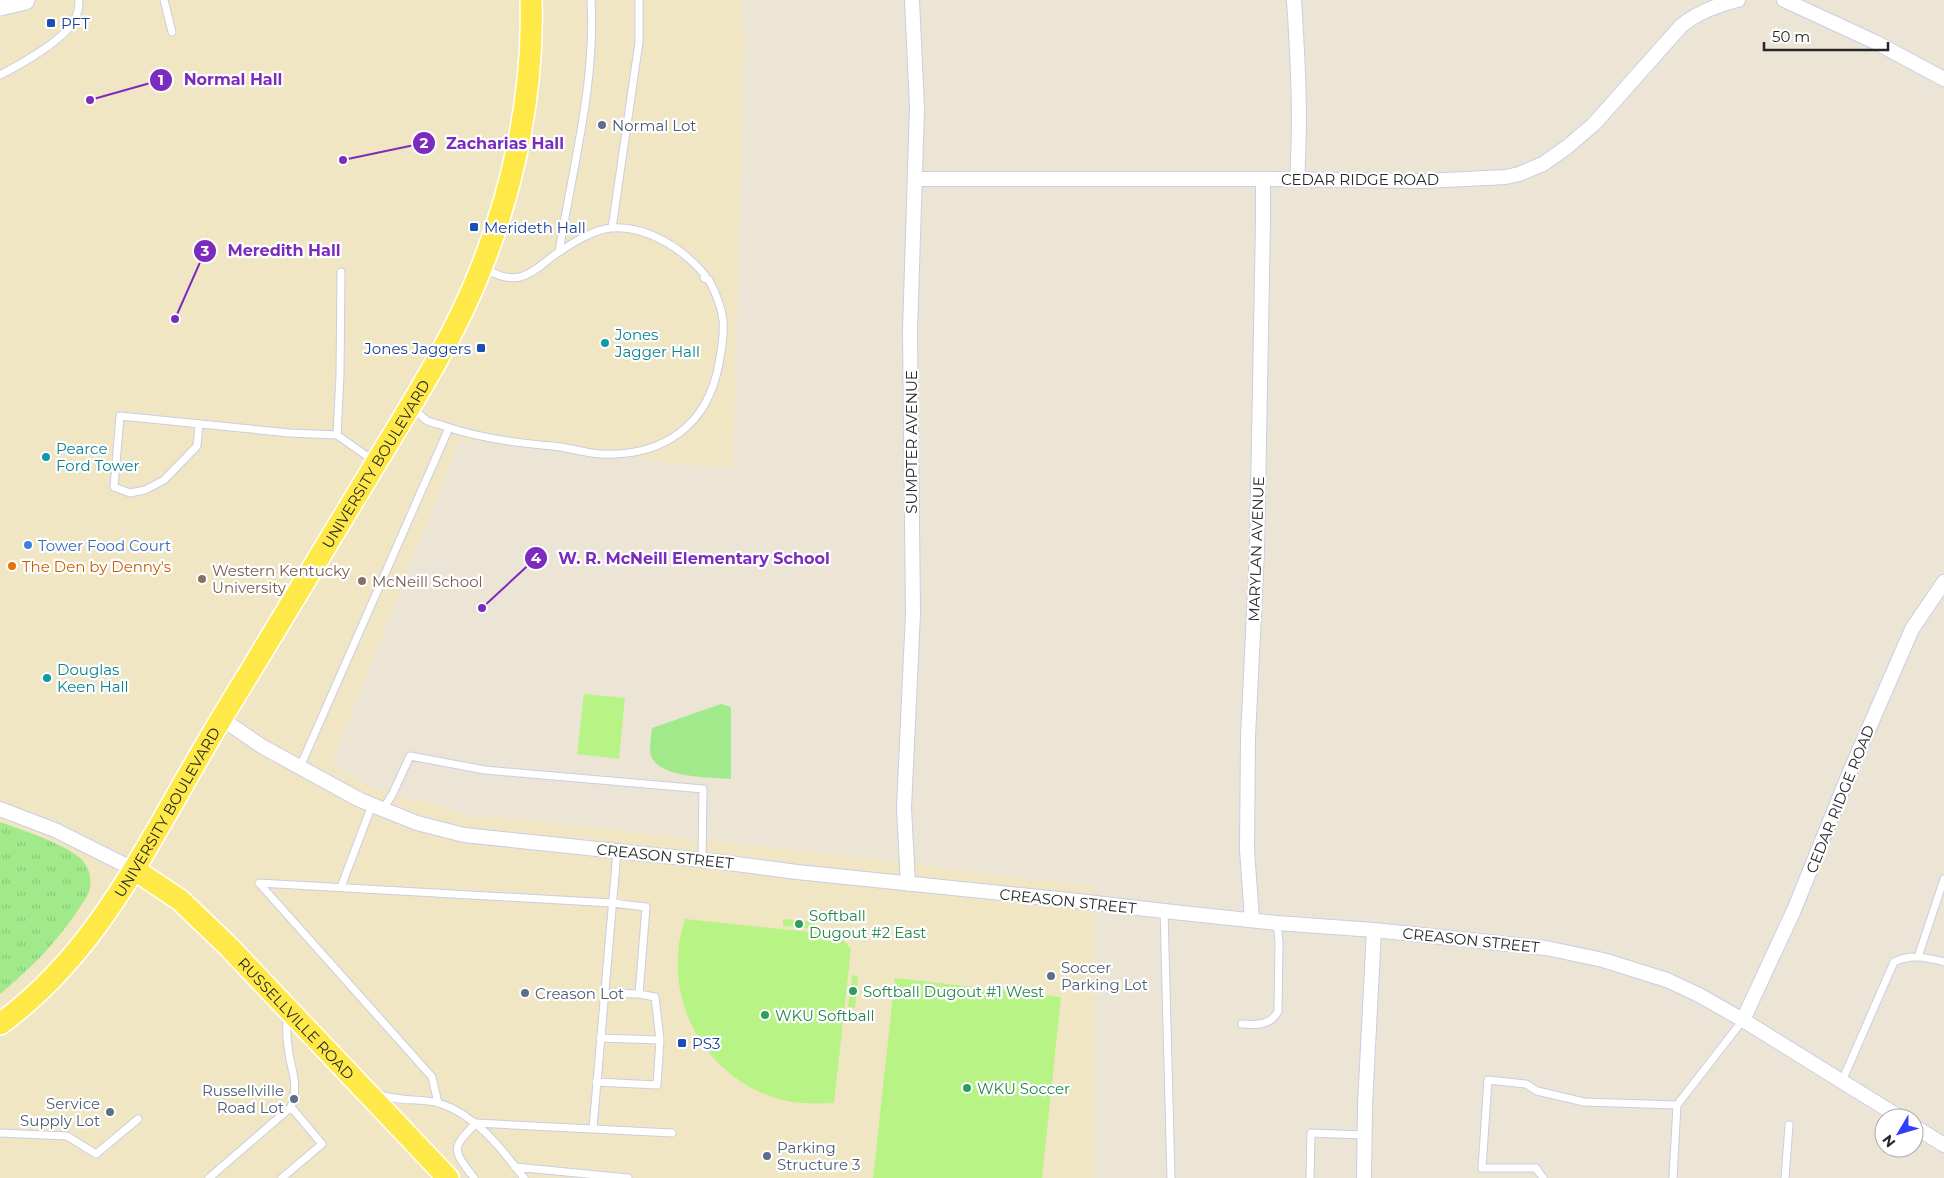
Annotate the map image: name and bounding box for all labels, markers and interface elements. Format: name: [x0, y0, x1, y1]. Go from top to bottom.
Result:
place label: PFT: [61, 14, 90, 33]
marker: PFT: [45, 17, 57, 29]
scale bar: [1764, 20, 1888, 52]
text: 50 m: [1772, 27, 1810, 46]
callout: Normal Hall: [149, 64, 292, 95]
text: 1: [158, 70, 164, 89]
text: Normal Hall: [184, 70, 282, 89]
place label: Normal Lot: [612, 116, 696, 135]
marker: Normal Lot: [596, 119, 608, 131]
callout: Zacharias Hall: [411, 128, 574, 159]
text: 2: [420, 133, 429, 152]
text: Zacharias Hall: [446, 134, 564, 153]
street label: CEDAR RIDGE ROAD: [1281, 170, 1439, 189]
place label: Merideth Hall: [484, 218, 586, 237]
marker: Merideth Hall: [468, 221, 480, 233]
callout: Meredith Hall: [193, 235, 351, 266]
text: 3: [200, 241, 210, 260]
text: Meredith Hall: [227, 241, 341, 260]
place label: Jones Jagger Hall: [614, 325, 700, 361]
marker: Jones Jagger Hall: [599, 337, 611, 349]
place label: Jones Jaggers: [363, 339, 471, 358]
marker: Jones Jaggers: [475, 342, 487, 354]
street label: SUMPTER AVENUE: [902, 370, 921, 514]
street label: UNIVERSITY BOULEVARD: [317, 376, 434, 552]
place label: Pearce Ford Tower: [56, 439, 140, 475]
marker: Pearce Ford Tower: [40, 451, 52, 463]
street label: MARYLAN AVENUE: [1244, 476, 1268, 622]
place label: Tower Food Court: [38, 536, 171, 555]
marker: Tower Food Court: [22, 539, 34, 551]
callout: W. R. McNeill Elementary School: [523, 542, 840, 573]
text: 4: [531, 548, 542, 567]
text: W. R. McNeill Elementary School: [558, 549, 830, 568]
place label: The Den by Denny's: [22, 557, 171, 576]
marker: The Den by Denny's: [6, 560, 18, 572]
place label: Western Kentucky University: [212, 561, 351, 597]
place label: McNeill School: [372, 572, 483, 591]
marker: Western Kentucky University: [196, 573, 208, 585]
marker: McNeill School: [356, 575, 368, 587]
place label: Douglas Keen Hall: [57, 660, 129, 696]
marker: Douglas Keen Hall: [41, 672, 53, 684]
street label: CEDAR RIDGE ROAD: [1802, 722, 1878, 876]
street label: UNIVERSITY BOULEVARD: [109, 723, 224, 901]
street label: CREASON STREET: [596, 839, 735, 873]
street label: CREASON STREET: [999, 884, 1138, 918]
place label: Softball Dugout #2 East: [809, 906, 926, 942]
marker: Softball Dugout #2 East: [793, 918, 805, 930]
street label: CREASON STREET: [1402, 923, 1541, 957]
street label: RUSSELLVILLE ROAD: [234, 953, 359, 1083]
place label: Soccer Parking Lot: [1061, 958, 1148, 994]
marker: Soccer Parking Lot: [1045, 970, 1057, 982]
place label: Softball Dugout #1 West: [863, 982, 1044, 1001]
place label: Creason Lot: [535, 984, 624, 1003]
marker: Softball Dugout #1 West: [847, 985, 859, 997]
marker: Creason Lot: [519, 987, 531, 999]
place label: WKU Softball: [775, 1006, 875, 1025]
marker: WKU Softball: [759, 1009, 771, 1021]
place label: PS3: [692, 1034, 720, 1053]
marker: PS3: [676, 1037, 688, 1049]
place label: WKU Soccer: [977, 1079, 1070, 1098]
place label: Russellville Road Lot: [202, 1081, 284, 1117]
marker: WKU Soccer: [961, 1082, 973, 1094]
marker: Russellville Road Lot: [288, 1093, 300, 1105]
place label: Service Supply Lot: [20, 1094, 100, 1130]
marker: Service Supply Lot: [104, 1106, 116, 1118]
north arrow: [1874, 1108, 1924, 1158]
text: N: [1878, 1131, 1899, 1151]
place label: Parking Structure 3: [777, 1138, 860, 1174]
marker: Parking Structure 3: [761, 1150, 773, 1162]

